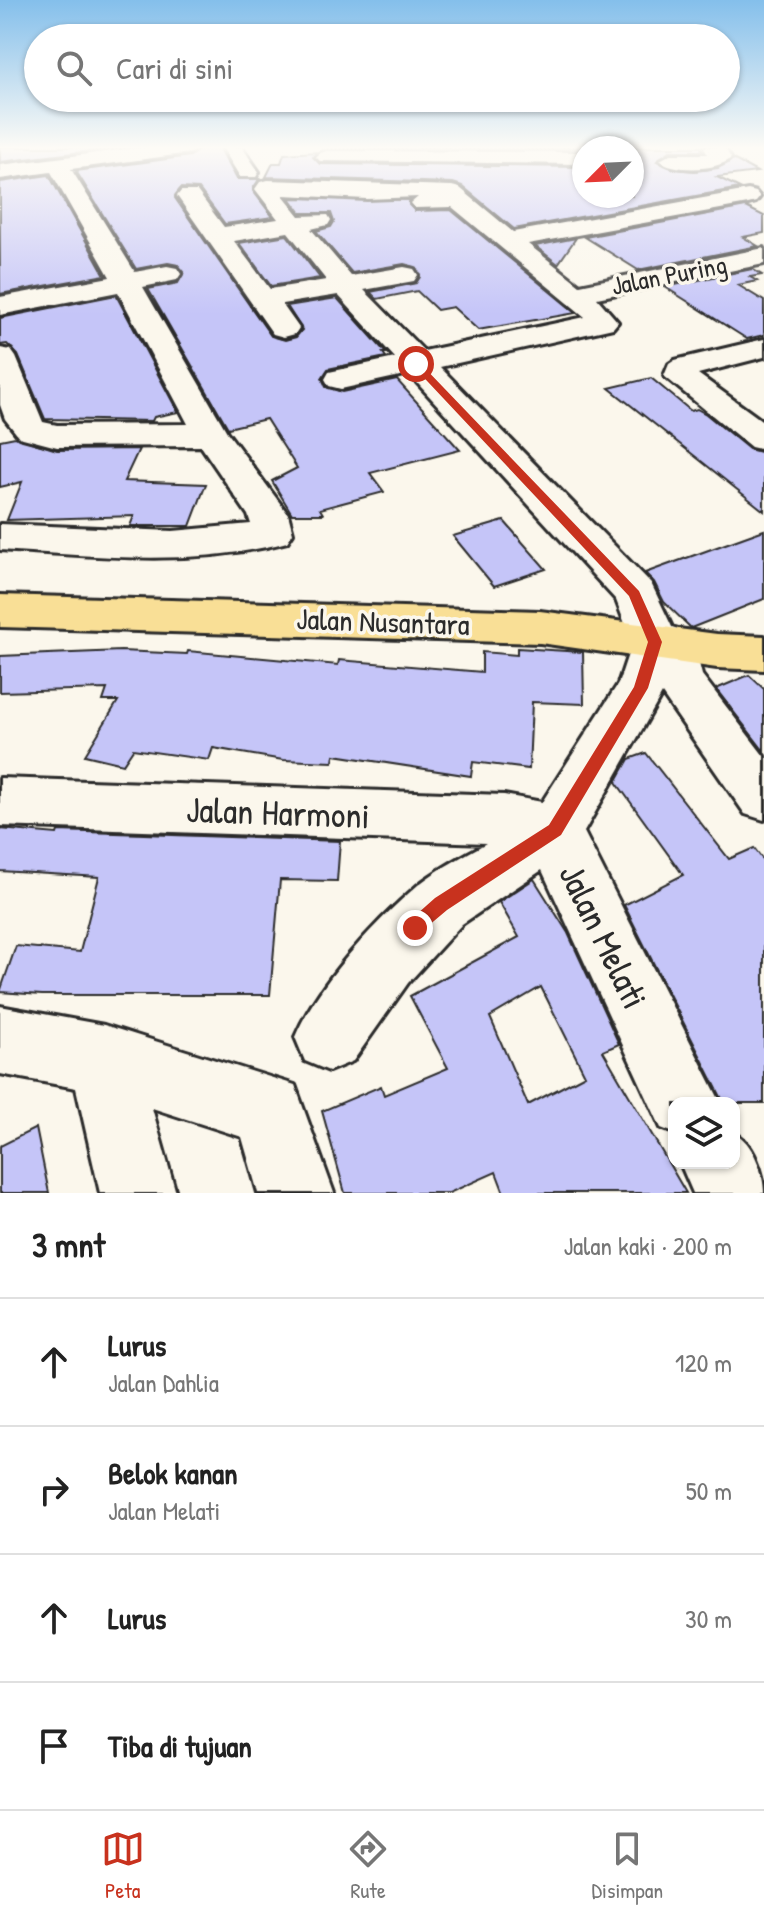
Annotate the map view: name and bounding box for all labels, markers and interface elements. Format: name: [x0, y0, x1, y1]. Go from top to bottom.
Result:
search box: [24, 24, 740, 112]
icon: search: [52, 46, 96, 90]
text: Cari di sini: [116, 48, 233, 88]
north arrow: [572, 136, 644, 208]
street label: Jalan Puring: [608, 246, 730, 303]
route start: [398, 346, 434, 382]
street label: Jalan Nusantara: [296, 598, 471, 644]
street label: Jalan Harmoni: [185, 784, 371, 839]
street label: Jalan Melati: [548, 855, 661, 1016]
route end: [397, 910, 433, 946]
map controls: [668, 1097, 740, 1169]
button: layers: [668, 1097, 740, 1169]
text: 3 mnt: [32, 1222, 105, 1268]
text: Jalan kaki · 200 m: [563, 1228, 732, 1263]
text: Lurus: [108, 1325, 166, 1365]
icon: ahead: [32, 1340, 76, 1384]
text: 120 m: [675, 1345, 732, 1380]
text: Jalan Dahlia: [108, 1365, 219, 1400]
text: Belok kanan: [108, 1453, 238, 1493]
icon: right: [32, 1468, 76, 1512]
text: 50 m: [686, 1473, 732, 1508]
text: Jalan Melati: [108, 1493, 220, 1528]
icon: ahead: [32, 1596, 76, 1640]
text: Lurus: [108, 1598, 166, 1638]
text: 30 m: [685, 1601, 732, 1636]
icon: arrive: [32, 1724, 76, 1768]
text: Tiba di tujuan: [108, 1726, 252, 1766]
tab: Peta: [101, 1827, 145, 1905]
tab: Rute: [346, 1827, 390, 1905]
tab: Disimpan: [592, 1827, 663, 1905]

